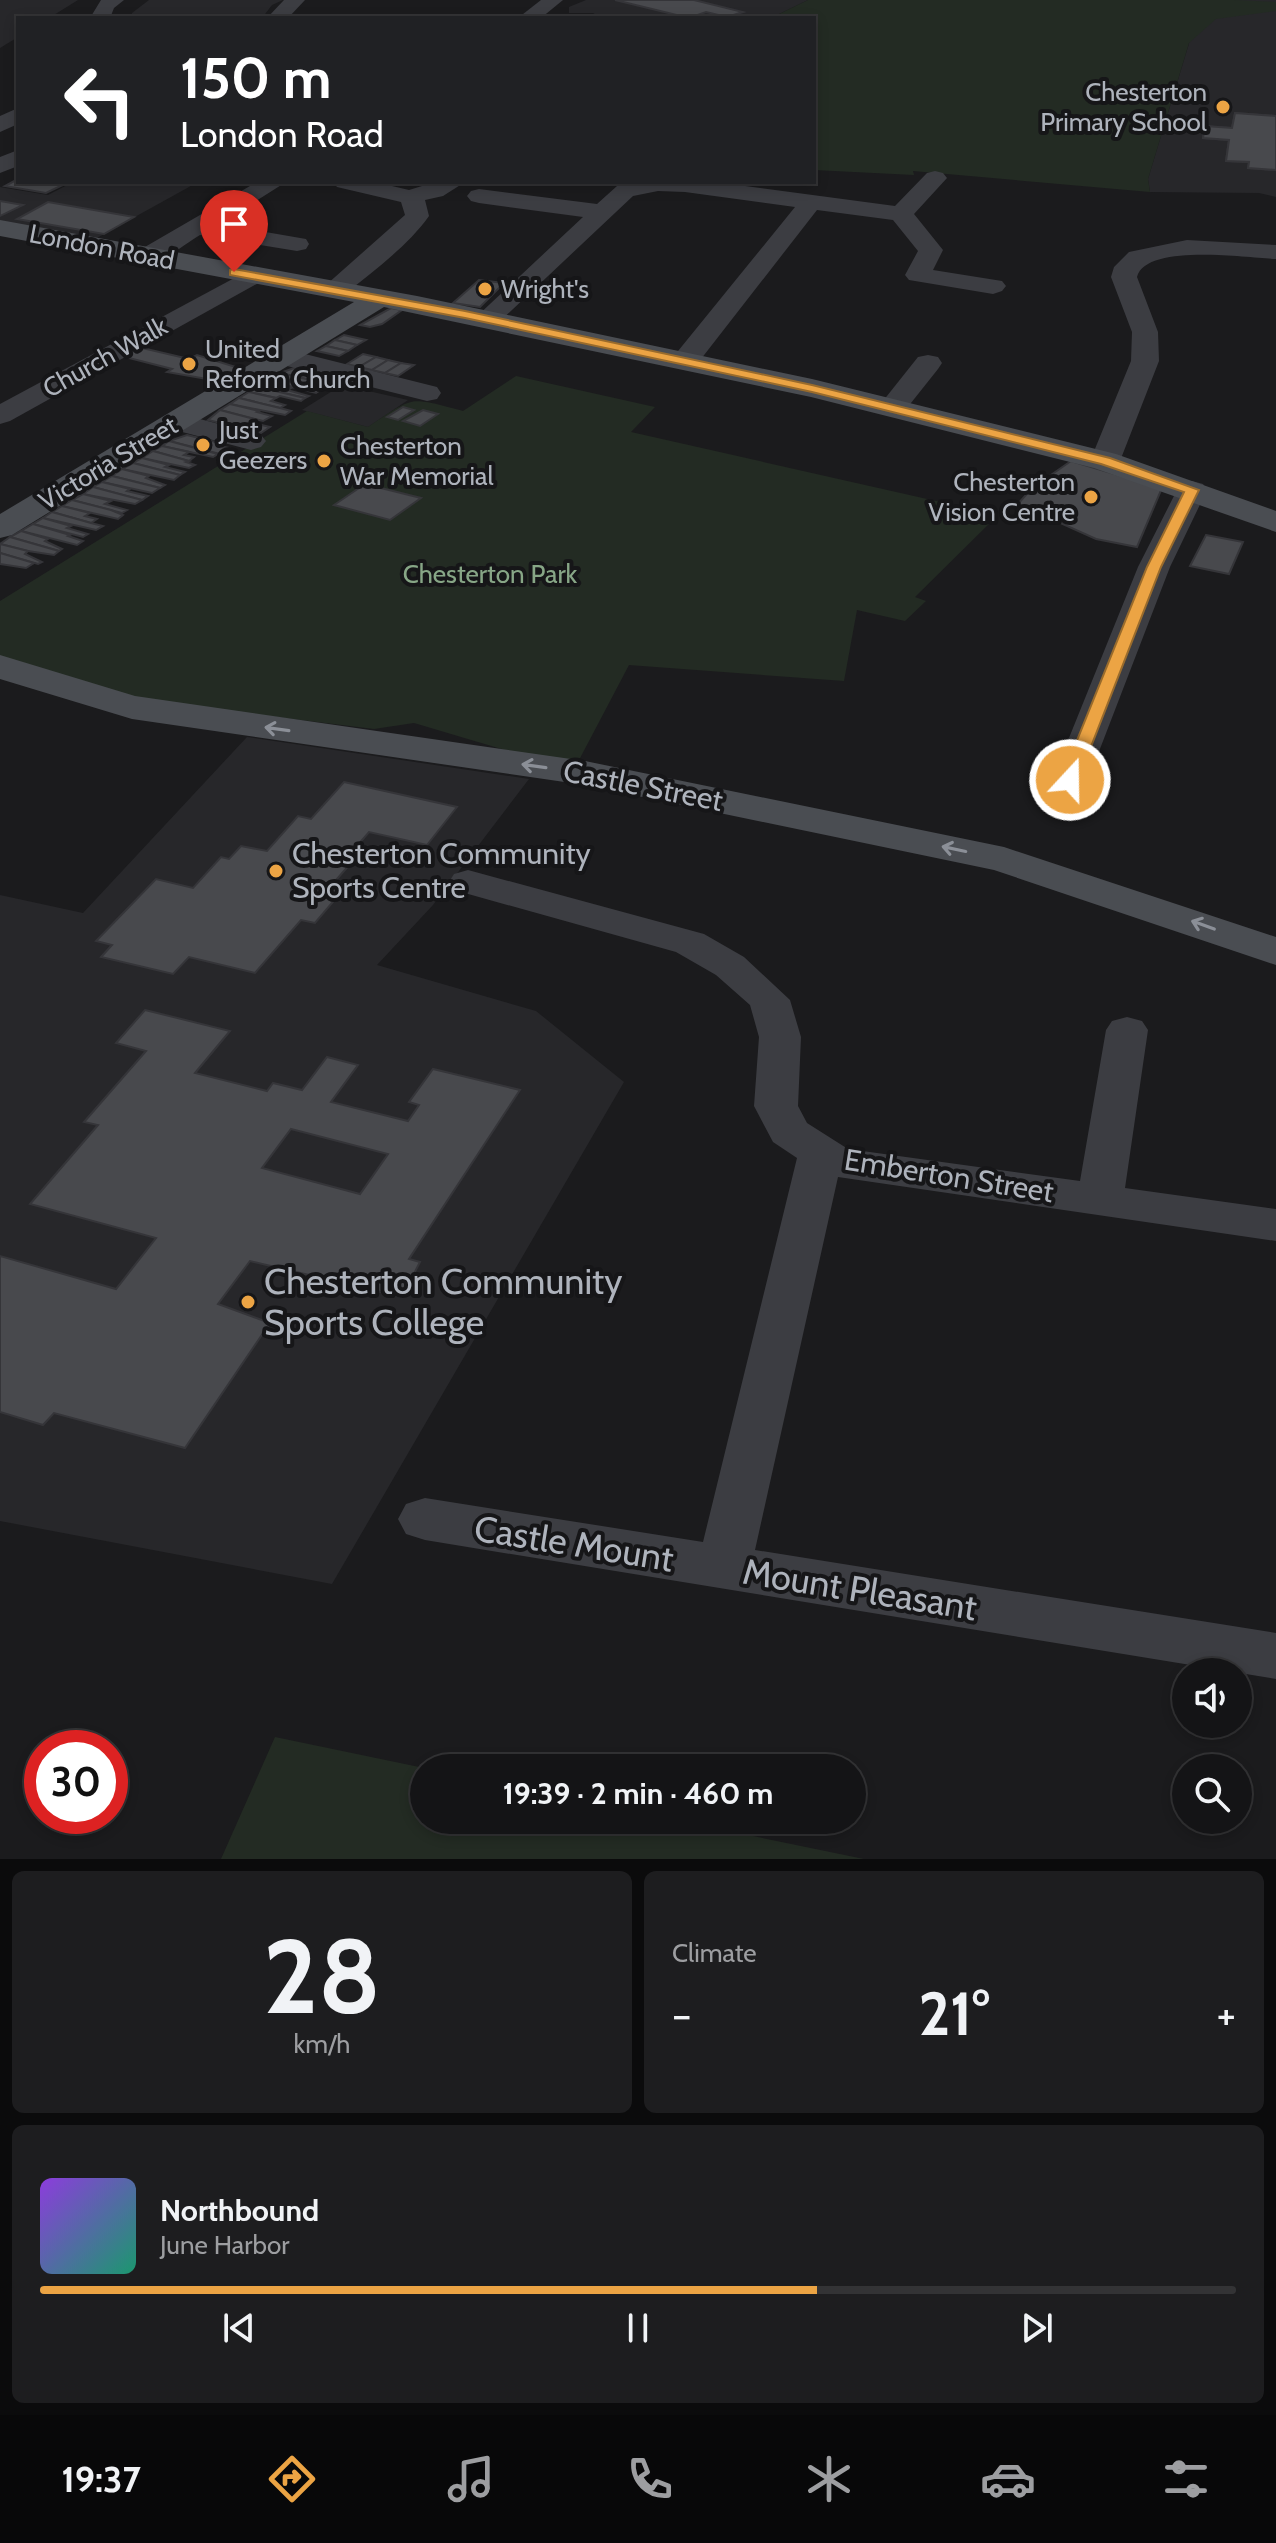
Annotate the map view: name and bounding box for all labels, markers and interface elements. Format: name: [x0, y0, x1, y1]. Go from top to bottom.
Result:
text: 150 m: [180, 44, 332, 112]
icon: left: [48, 48, 152, 152]
place label: Chesterton Primary School: [1040, 76, 1207, 138]
marker: Chesterton Primary School: [1214, 98, 1232, 116]
text: London Road: [180, 112, 384, 156]
pin: [200, 190, 268, 272]
icon: arrive: [212, 202, 256, 246]
street label: London Road: [27, 217, 177, 277]
place label: Wright's: [501, 273, 589, 305]
marker: Wright's: [476, 280, 494, 298]
street label: Church Walk: [37, 310, 173, 404]
place label: United Reform Church: [205, 333, 371, 395]
marker: United Reform Church: [180, 355, 198, 373]
street label: Victoria Street: [33, 409, 183, 517]
place label: Just Geezers: [218, 414, 307, 476]
place label: Chesterton War Memorial: [340, 430, 494, 492]
marker: Just Geezers: [194, 436, 212, 454]
marker: Chesterton War Memorial: [315, 452, 333, 470]
place label: Chesterton Vision Centre: [928, 466, 1075, 528]
marker: Chesterton Vision Centre: [1082, 488, 1100, 506]
park label: Chesterton Park: [403, 558, 578, 590]
one-way arrow: [265, 721, 290, 736]
position arrow: [1028, 738, 1112, 822]
street label: Castle Street: [560, 752, 726, 819]
one-way arrow: [522, 758, 548, 773]
place label: Chesterton Community Sports Centre: [292, 835, 591, 906]
one-way arrow: [942, 841, 967, 856]
marker: Chesterton Community Sports Centre: [267, 862, 285, 880]
one-way arrow: [1191, 917, 1215, 931]
street label: Emberton Street: [842, 1141, 1056, 1210]
place label: Chesterton Community Sports College: [264, 1259, 622, 1344]
marker: Chesterton Community Sports College: [239, 1293, 257, 1311]
street label: Castle Mount: [471, 1506, 677, 1580]
street label: Mount Pleasant: [740, 1549, 980, 1629]
map controls: [1172, 1658, 1252, 1834]
button: sound: [1172, 1658, 1252, 1738]
speed limit sign: 30: [24, 1730, 128, 1834]
button: search: [1172, 1754, 1252, 1834]
text: 19:39 · 2 min · 460 m: [503, 1775, 773, 1812]
text: 28: [263, 1913, 381, 2039]
text: Climate: [672, 1937, 757, 1969]
text: 21°: [918, 1977, 990, 2050]
text: −: [672, 1988, 691, 2041]
text: +: [1217, 1988, 1236, 2041]
text: km/h: [294, 2028, 350, 2060]
text: Northbound: [160, 2192, 319, 2229]
text: June Harbor: [160, 2229, 289, 2261]
icon: previous: [217, 2306, 261, 2350]
icon: pause: [616, 2306, 660, 2350]
icon: next: [1015, 2306, 1059, 2350]
icon: directions: [264, 2451, 320, 2507]
icon: music: [443, 2451, 499, 2507]
icon: phone: [622, 2451, 678, 2507]
icon: climate: [801, 2451, 857, 2507]
icon: car: [980, 2451, 1036, 2507]
icon: filters: [1158, 2451, 1214, 2507]
text: 19:37: [61, 2457, 141, 2501]

